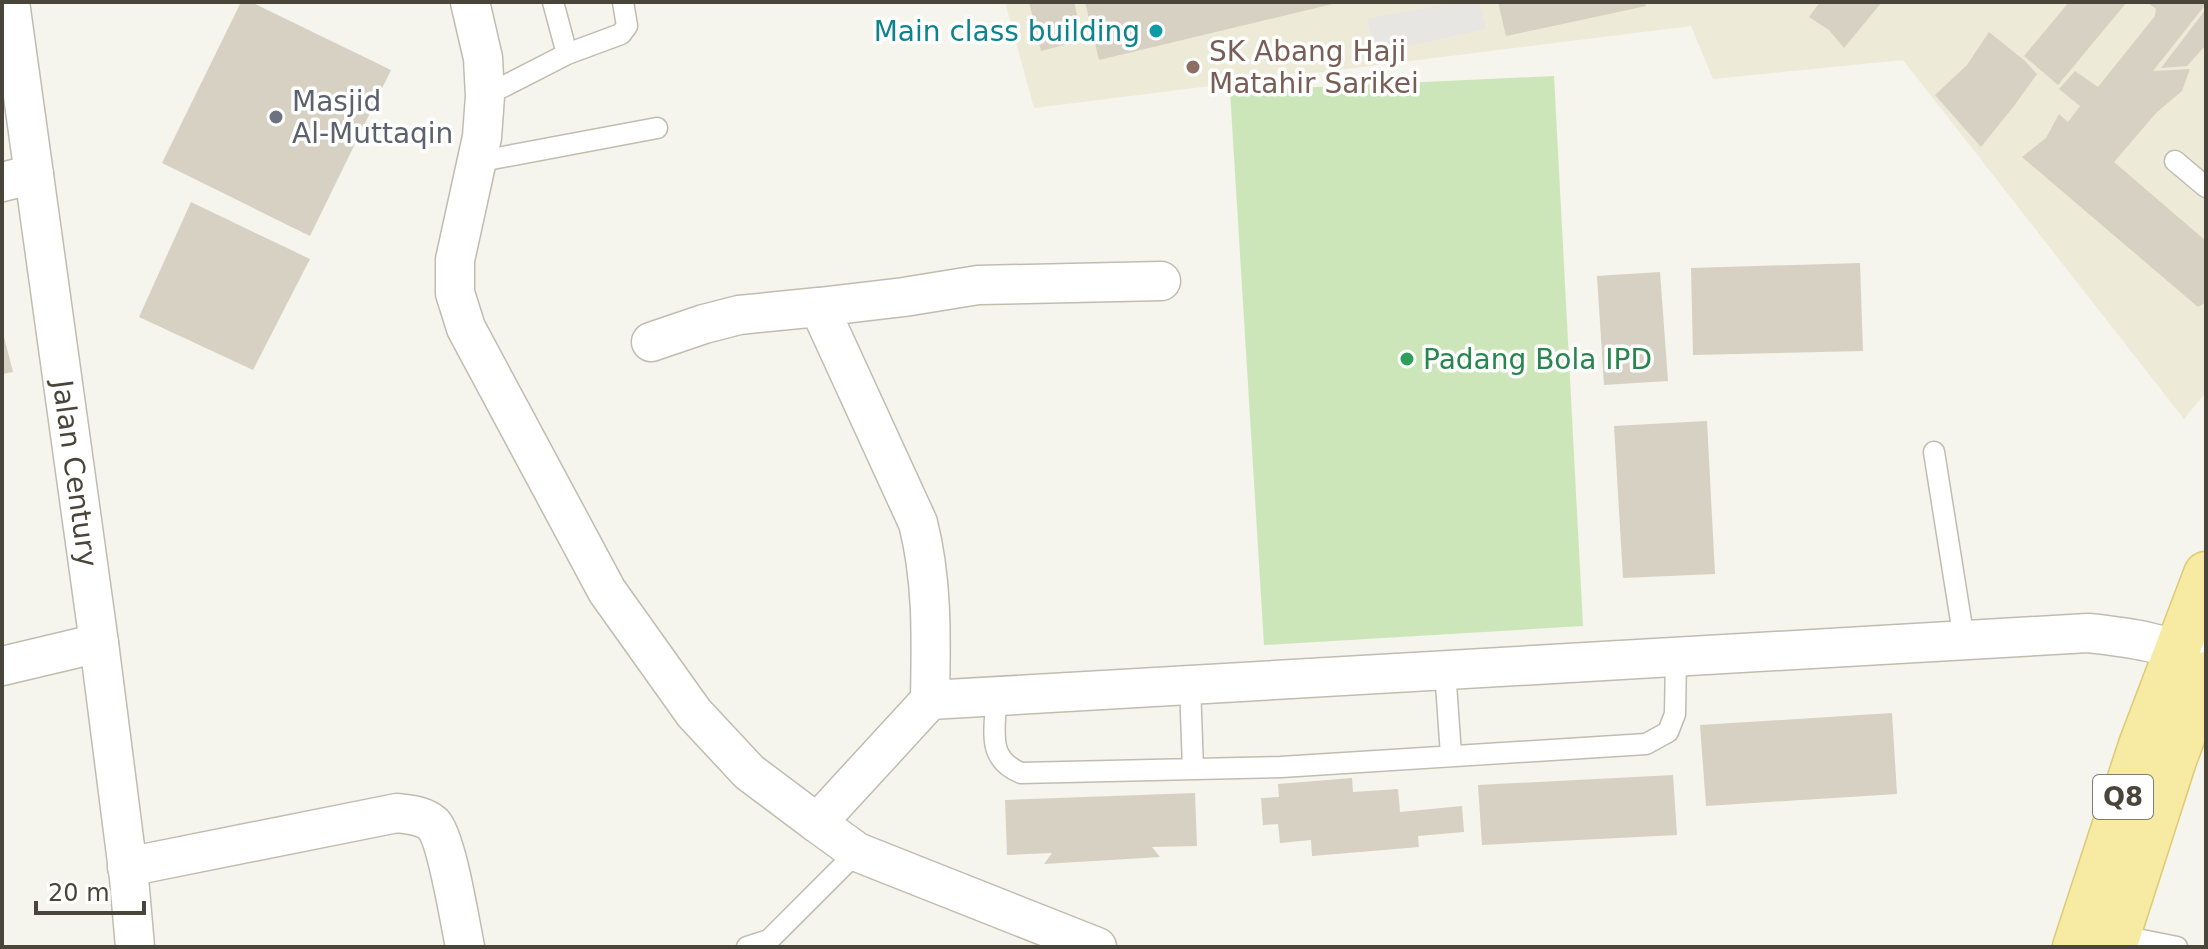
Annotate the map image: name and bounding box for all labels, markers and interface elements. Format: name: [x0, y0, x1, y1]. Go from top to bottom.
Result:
place label: Main class building: [874, 15, 1140, 48]
marker: Main class building: [1147, 22, 1165, 40]
place label: SK Abang Haji Matahir Sarikei: [1209, 35, 1419, 100]
marker: SK Abang Haji Matahir Sarikei: [1184, 58, 1202, 76]
place label: Masjid Al-Muttaqin: [292, 85, 453, 150]
marker: Masjid Al-Muttaqin: [267, 108, 285, 126]
place label: Padang Bola IPD: [1423, 343, 1652, 376]
marker: Padang Bola IPD: [1398, 350, 1416, 368]
street label: Jalan Century: [45, 376, 104, 569]
road number: Q8: [2093, 775, 2153, 819]
scale bar: [36, 865, 144, 915]
text: 20 m: [48, 879, 110, 907]

